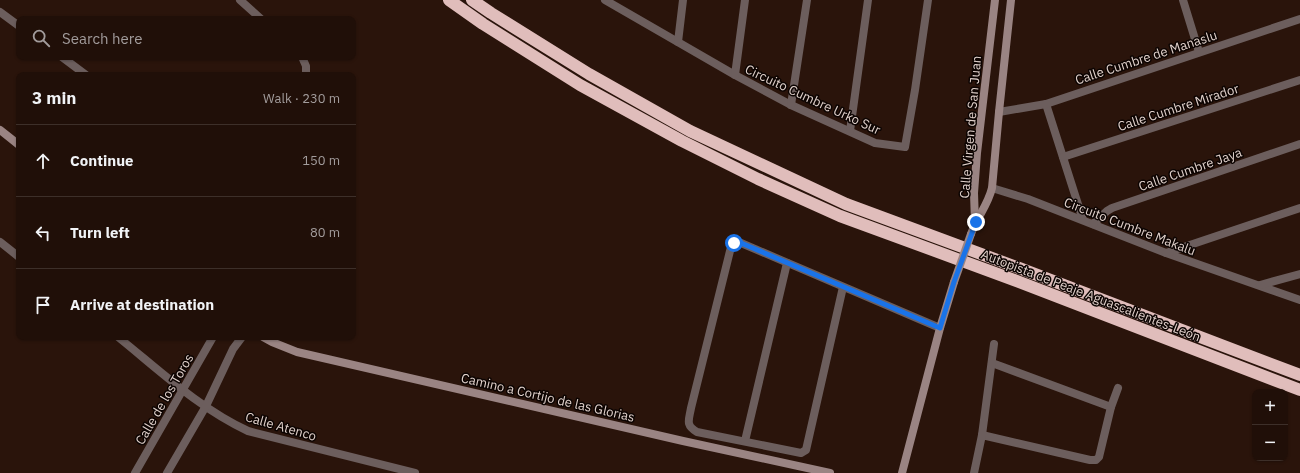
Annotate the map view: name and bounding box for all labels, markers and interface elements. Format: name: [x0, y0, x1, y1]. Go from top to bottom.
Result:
search box: [16, 16, 356, 60]
street label: Calle Cumbre de Manaslu: [1073, 26, 1219, 88]
icon: search: [30, 27, 52, 49]
text: Search here: [62, 29, 142, 48]
street label: Calle Virgen de San Juan: [956, 55, 985, 199]
street label: Circuito Cumbre Urko Sur: [742, 61, 883, 138]
street label: Calle Cumbre Mirador: [1115, 80, 1241, 135]
text: 3 min: [32, 87, 76, 109]
text: Walk · 230 m: [263, 90, 340, 107]
street label: Calle Cumbre Jaya: [1136, 144, 1244, 195]
icon: ahead: [32, 150, 54, 172]
text: Continue: [70, 151, 134, 170]
text: 150 m: [302, 152, 340, 169]
street label: Circuito Cumbre Makalu: [1062, 194, 1198, 259]
route end: [967, 213, 985, 231]
icon: left: [32, 222, 54, 244]
text: Turn left: [70, 223, 130, 242]
text: 80 m: [310, 224, 340, 241]
route start: [725, 234, 743, 252]
street label: Autopista de Peaje Aguascalientes-León: [979, 246, 1203, 345]
icon: arrive: [32, 294, 54, 316]
text: Arrive at destination: [70, 295, 214, 314]
street label: Calle de los Toros: [131, 351, 197, 448]
street label: Camino a Cortijo de las Glorias: [459, 369, 636, 426]
map controls: [1252, 389, 1288, 461]
button: +: [1252, 389, 1288, 425]
street label: Calle Atenco: [243, 408, 318, 445]
button: −: [1252, 425, 1288, 461]

